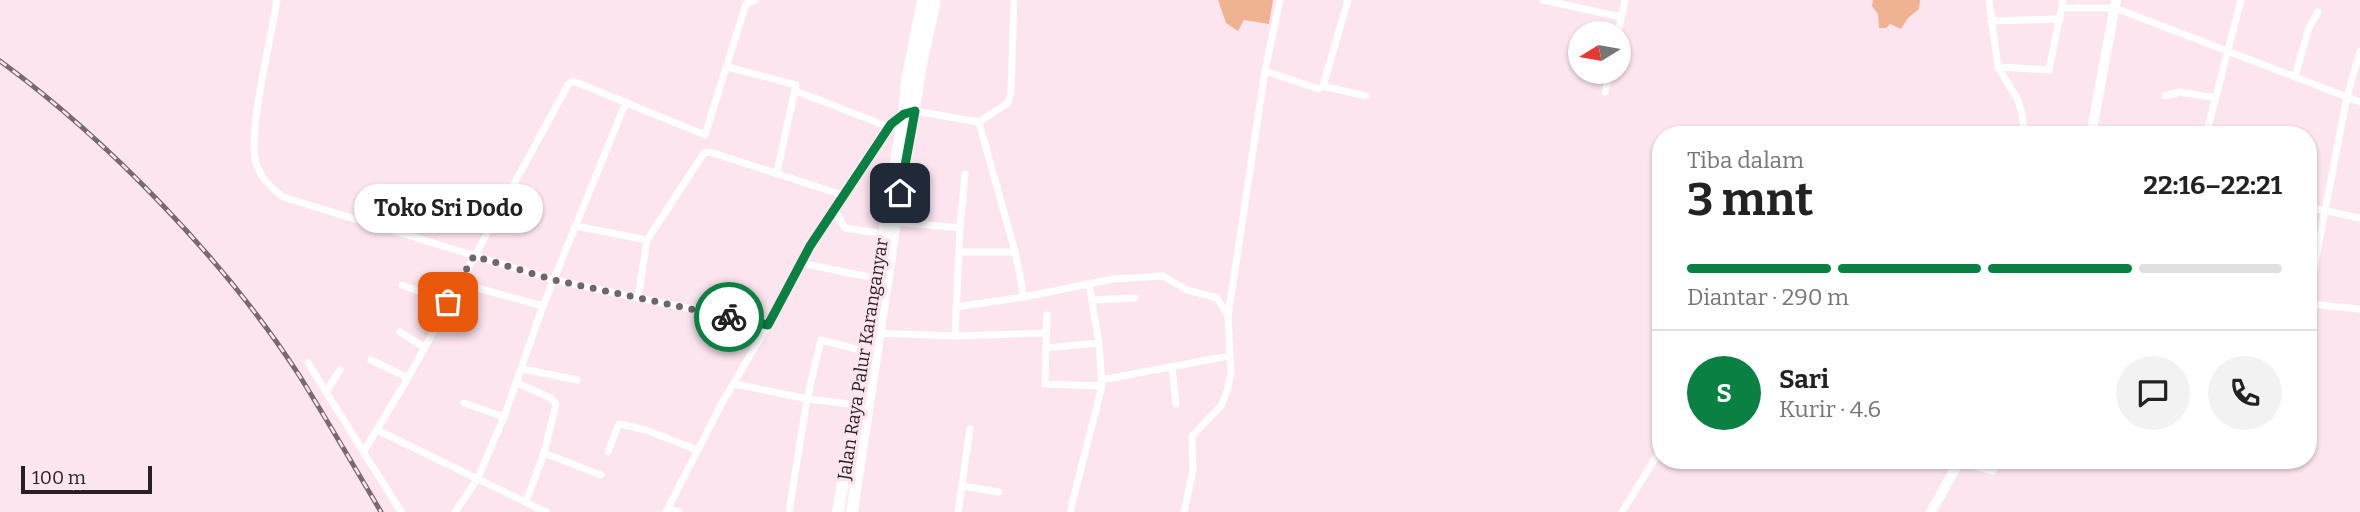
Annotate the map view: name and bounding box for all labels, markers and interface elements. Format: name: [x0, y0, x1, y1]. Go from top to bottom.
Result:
north arrow: [1568, 21, 1631, 84]
map controls: [1568, 21, 1631, 84]
text: Tiba dalam: [1687, 146, 1804, 174]
pin: [870, 163, 930, 223]
text: 22:16–22:21: [2143, 170, 2282, 201]
text: 3 mnt: [1687, 172, 1813, 227]
icon: home: [881, 174, 919, 212]
callout: Toko Sri Dodo: [354, 183, 542, 232]
text: Toko Sri Dodo: [374, 194, 523, 222]
street label: Jalan Raya Palur Karanganyar: [833, 236, 893, 483]
pin: [418, 272, 478, 332]
courier: [694, 282, 764, 352]
icon: bag: [429, 283, 467, 321]
text: Diantar · 290 m: [1687, 283, 1849, 311]
icon: bike: [710, 298, 748, 336]
button: chat: [2116, 356, 2190, 430]
button: phone: [2208, 356, 2282, 430]
text: Sari: [1779, 364, 1829, 395]
text: S: [1716, 378, 1732, 409]
text: Kurir · 4.6: [1779, 395, 1881, 423]
scale bar: [21, 463, 152, 495]
text: 100 m: [32, 466, 86, 489]

